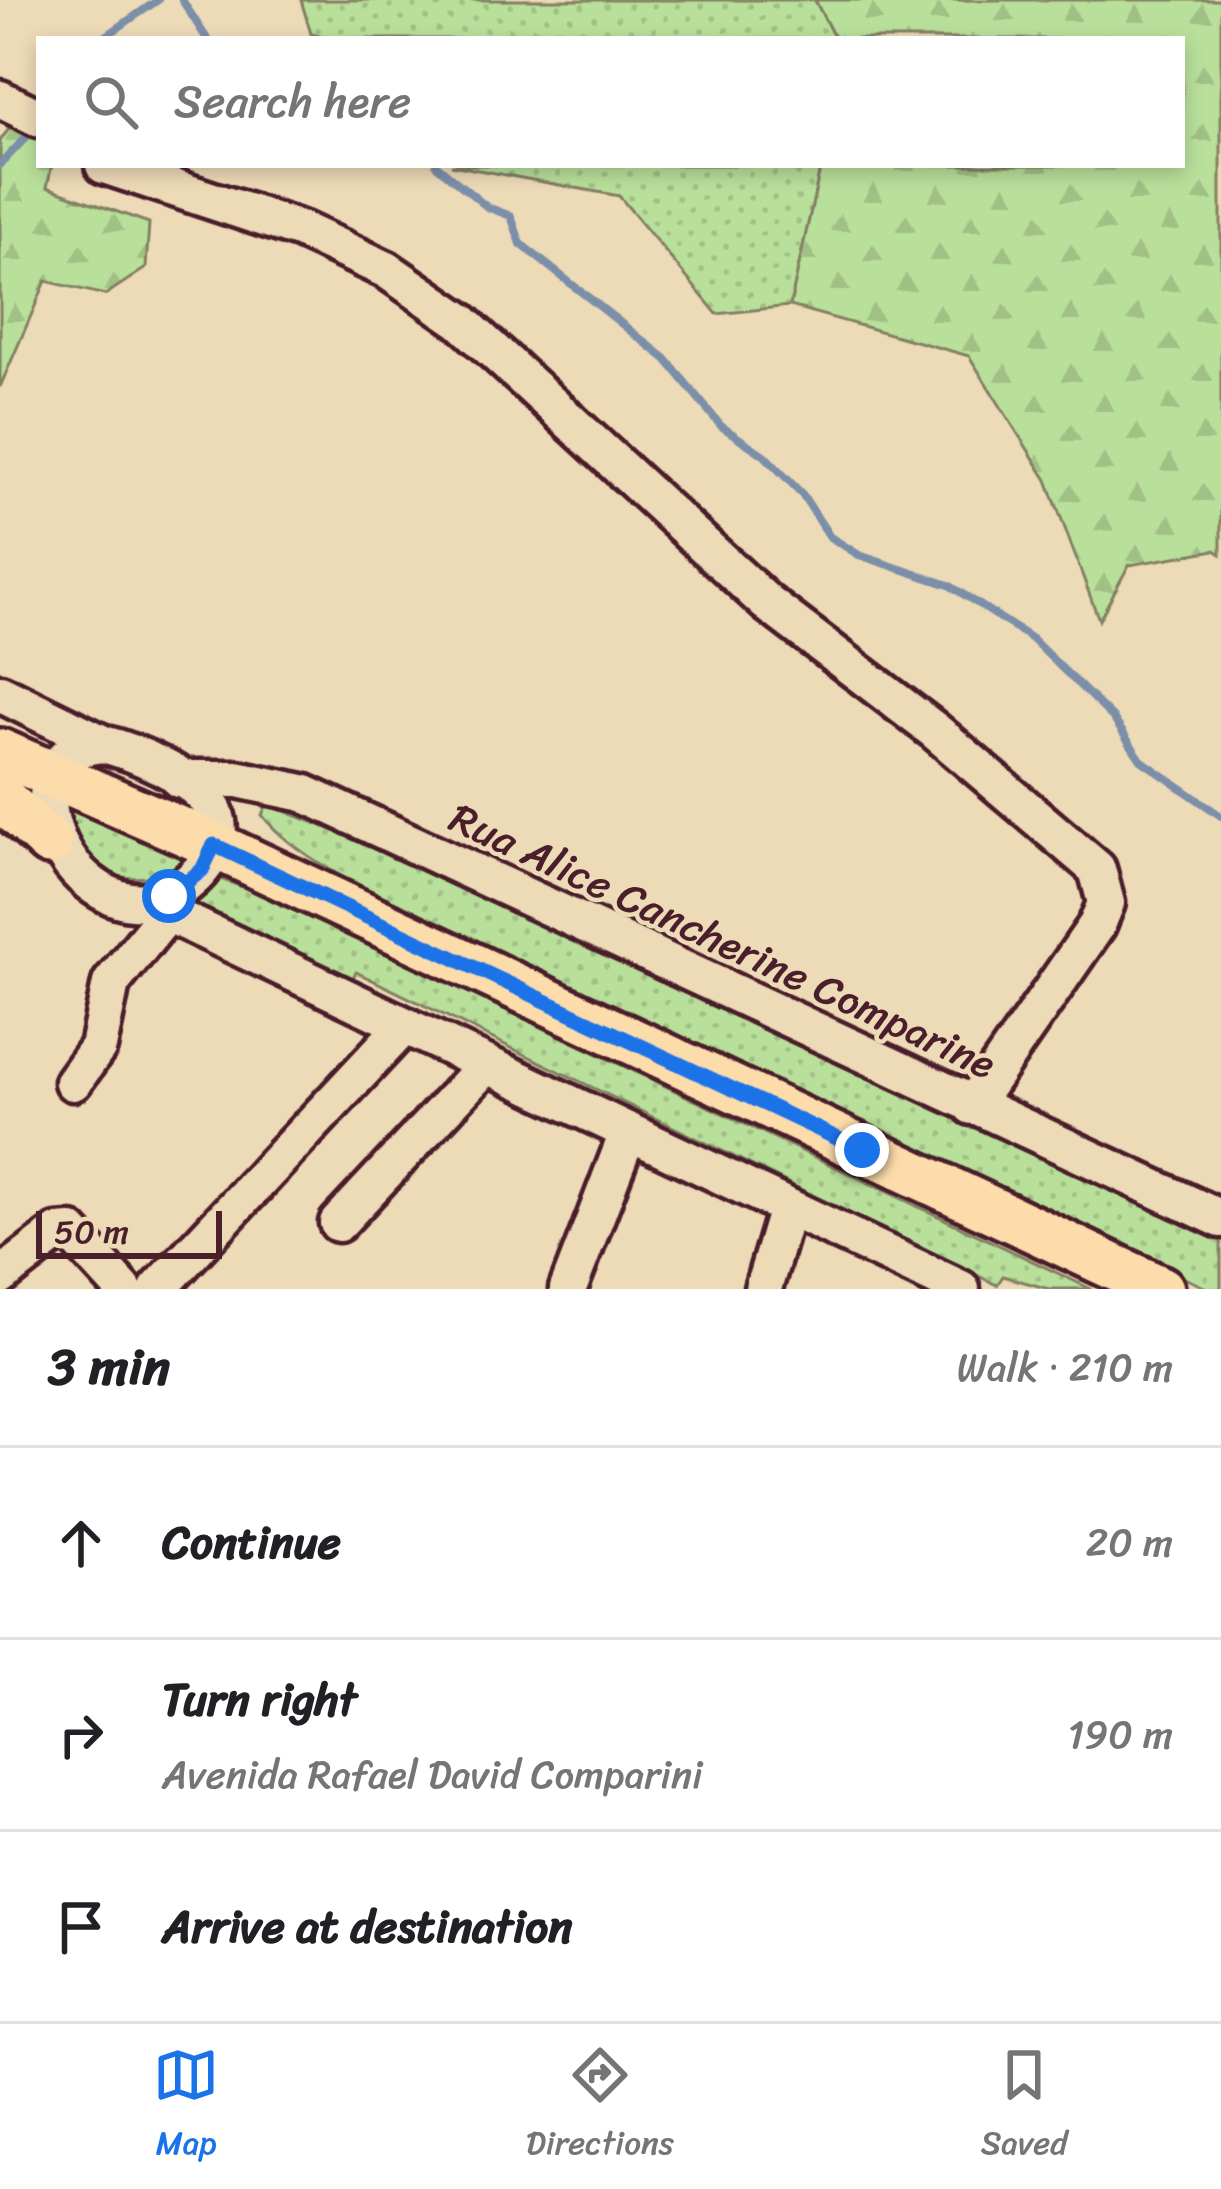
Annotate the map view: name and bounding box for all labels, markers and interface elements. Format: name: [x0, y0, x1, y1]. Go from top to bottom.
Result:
search box: [36, 36, 1185, 168]
text: Search here: [174, 62, 411, 142]
icon: search: [78, 69, 144, 135]
street label: Rua Alice Cancherine Comparine: [437, 781, 1008, 1100]
route start: [142, 869, 196, 923]
route end: [835, 1123, 889, 1177]
text: 50 m: [54, 1203, 129, 1261]
scale bar: [36, 1205, 222, 1258]
text: 3 min: [48, 1322, 170, 1412]
text: Walk · 210 m: [957, 1333, 1173, 1402]
text: Continue: [162, 1503, 341, 1583]
text: 20 m: [1086, 1508, 1173, 1577]
icon: ahead: [48, 1510, 114, 1576]
text: Turn right: [162, 1660, 357, 1740]
text: 190 m: [1068, 1700, 1173, 1769]
icon: right: [48, 1702, 114, 1768]
text: Avenida Rafael David Comparini: [162, 1740, 703, 1809]
text: Arrive at destination: [162, 1887, 572, 1967]
icon: arrive: [48, 1894, 114, 1960]
tab: Map: [153, 2042, 219, 2172]
tab: Directions: [526, 2042, 674, 2172]
tab: Saved: [981, 2042, 1068, 2172]

